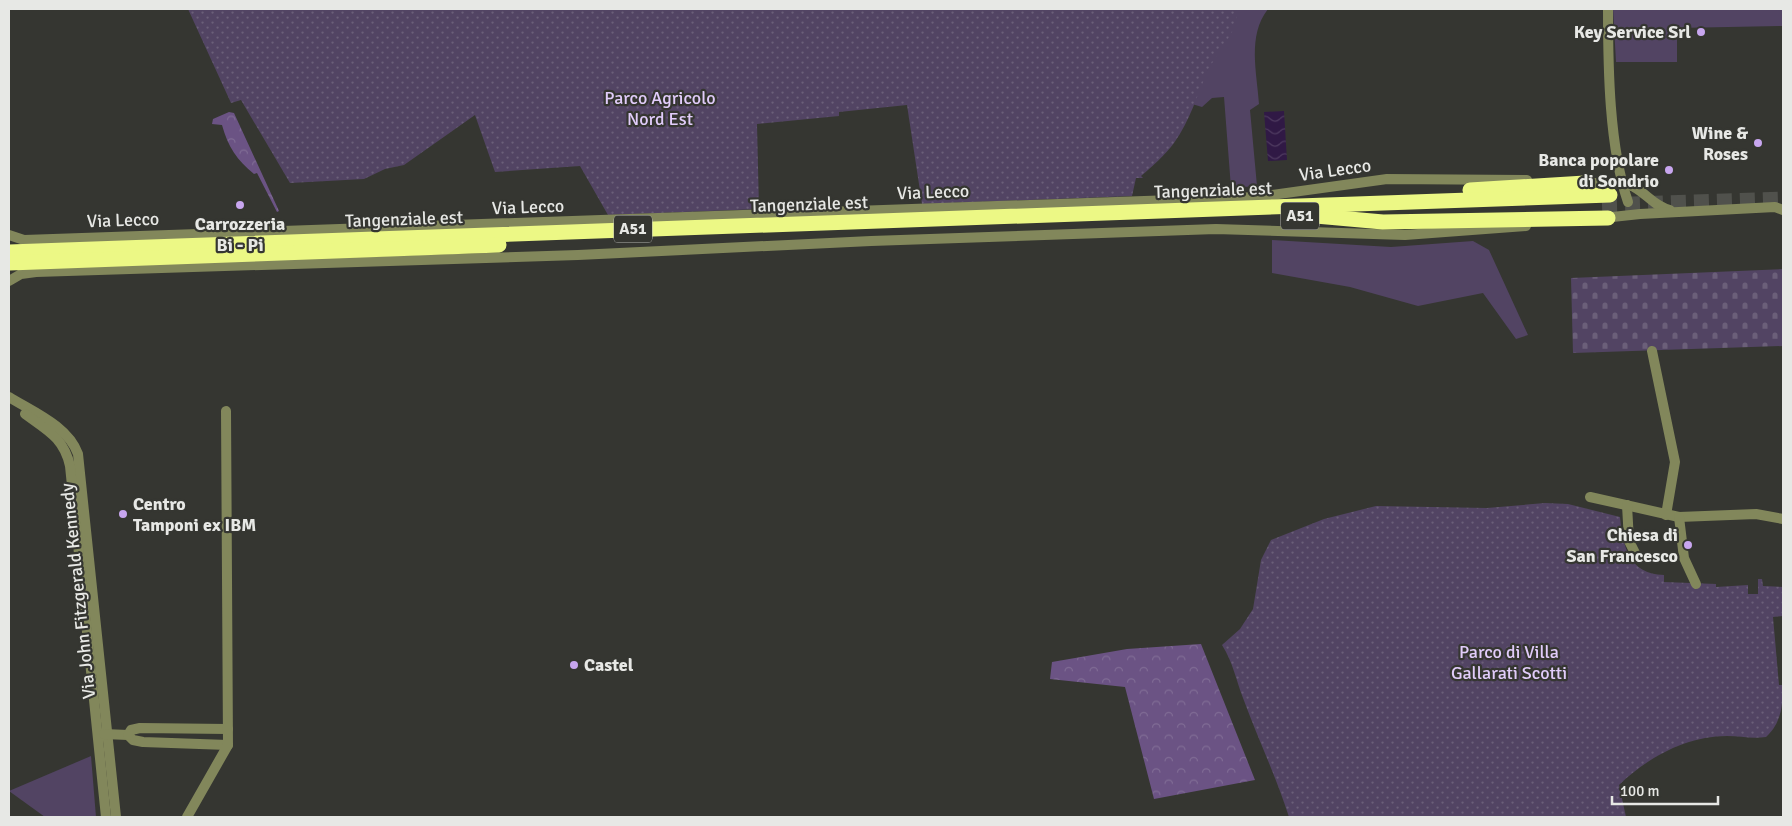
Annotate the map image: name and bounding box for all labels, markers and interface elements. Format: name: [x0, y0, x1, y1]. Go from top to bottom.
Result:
place label: Key Service Srl: [1574, 21, 1691, 43]
marker: Key Service Srl: [1695, 26, 1707, 38]
park label: Parco Agricolo Nord Est: [604, 87, 716, 130]
place label: Wine & Roses: [1692, 122, 1748, 165]
marker: Wine & Roses: [1752, 137, 1764, 149]
place label: Banca popolare di Sondrio: [1538, 149, 1659, 192]
street label: Via Lecco: [1298, 154, 1372, 186]
marker: Banca popolare di Sondrio: [1663, 164, 1675, 176]
street label: Tangenziale est: [1154, 177, 1272, 203]
street label: Via Lecco: [896, 180, 970, 204]
street label: Tangenziale est: [750, 191, 868, 217]
street label: Via Lecco: [491, 195, 565, 219]
marker: Carrozzeria Bi - Pi: [234, 199, 246, 211]
road number: A51: [1281, 202, 1319, 230]
street label: Tangenziale est: [345, 206, 463, 232]
street label: Via Lecco: [86, 208, 160, 232]
place label: Carrozzeria Bi - Pi: [195, 213, 285, 256]
road number: A51: [614, 215, 652, 242]
street label: Via John Fitzgerald Kennedy: [56, 481, 100, 700]
place label: Centro Tamponi ex IBM: [133, 493, 256, 536]
marker: Centro Tamponi ex IBM: [117, 508, 129, 520]
place label: Chiesa di San Francesco: [1567, 524, 1678, 567]
marker: Chiesa di San Francesco: [1682, 539, 1694, 551]
park label: Parco di Villa Gallarati Scotti: [1451, 641, 1567, 684]
place label: Castel: [584, 654, 634, 676]
marker: Castel: [568, 659, 580, 671]
scale bar: [1612, 774, 1718, 806]
text: 100 m: [1620, 782, 1660, 800]

